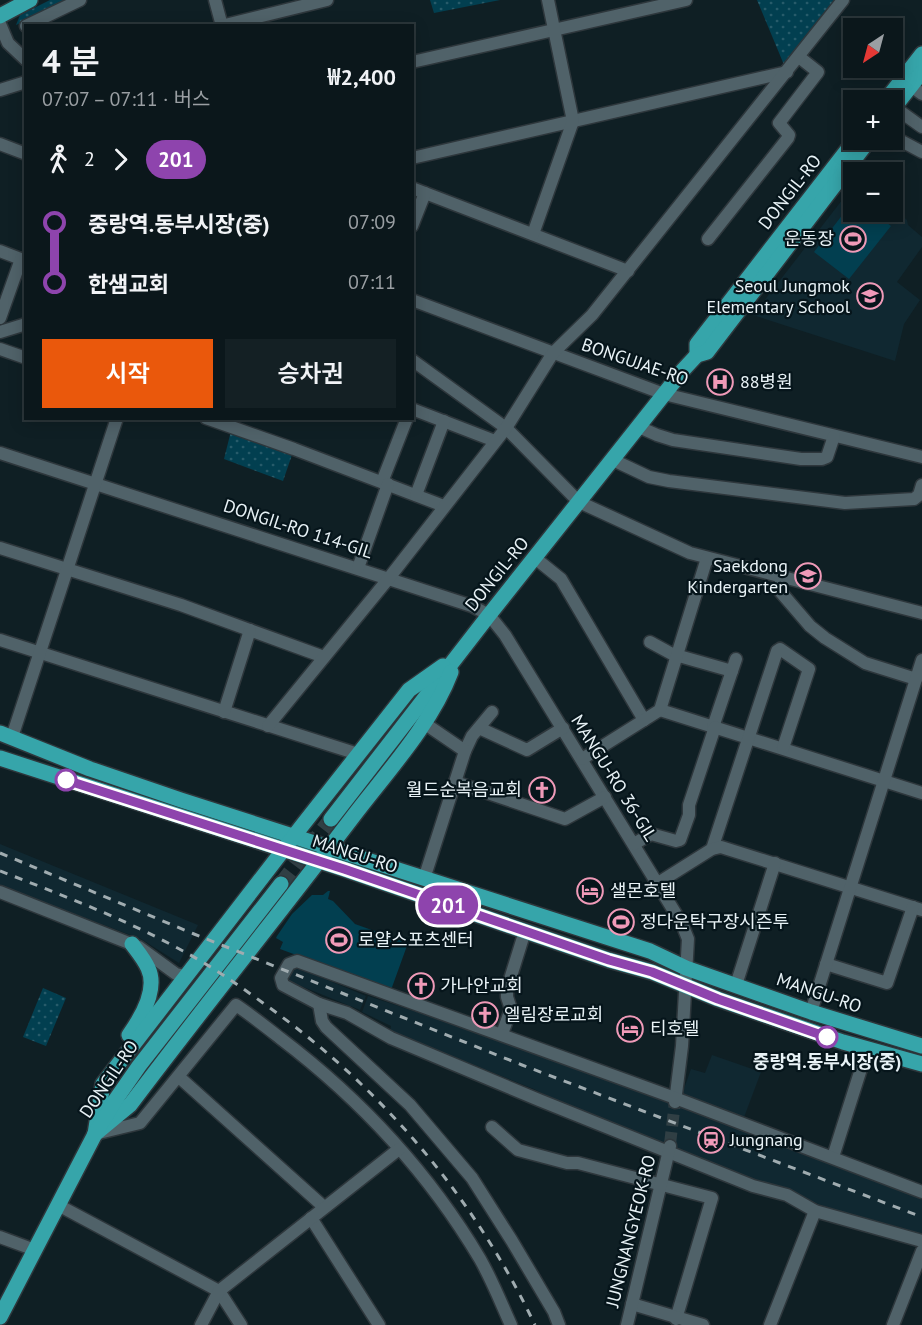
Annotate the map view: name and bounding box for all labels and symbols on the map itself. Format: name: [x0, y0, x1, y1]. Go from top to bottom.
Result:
north arrow: [843, 18, 903, 78]
street label: DONGIL-RO: [753, 150, 826, 234]
sports icon: 운동장: [838, 224, 868, 254]
place label: 운동장: [784, 227, 834, 250]
place label: Seoul Jungmok Elementary School: [707, 274, 851, 318]
school or university icon: Seoul Jungmok Elementary School: [855, 281, 885, 311]
street label: BONGUJAE-RO: [579, 332, 692, 391]
hospital icon: 88병원: [705, 367, 735, 397]
place label: 88병원: [740, 370, 793, 393]
street label: DONGIL-RO 114-GIL: [221, 494, 376, 563]
street label: DONGIL-RO: [460, 532, 534, 616]
place label: Saekdong Kindergarten: [687, 554, 788, 598]
school or university icon: Saekdong Kindergarten: [793, 561, 823, 591]
street label: MANGU-RO 36-GIL: [566, 710, 663, 845]
unlabelled marker: [55, 769, 77, 791]
church icon: 월드순복음교회: [527, 775, 557, 805]
place label: 월드순복음교회: [406, 778, 522, 801]
street label: MANGU-RO: [310, 829, 401, 878]
hotel icon: 샐몬호텔: [575, 876, 605, 906]
place label: 샐몬호텔: [610, 879, 676, 902]
line badge: 201: [414, 886, 482, 924]
sports icon: 정다운탁구장시즌투: [606, 907, 636, 937]
place label: 정다운탁구장시즌투: [640, 910, 789, 933]
sports icon: 로얄스포츠센터: [324, 925, 354, 955]
place label: 로얄스포츠센터: [358, 928, 474, 951]
street label: MANGU-RO: [774, 967, 865, 1018]
church icon: 가나안교회: [406, 971, 436, 1001]
place label: 가나안교회: [440, 974, 523, 997]
church icon: 엘림장로교회: [470, 1000, 500, 1030]
place label: 엘림장로교회: [504, 1003, 603, 1026]
hotel icon: 티호텔: [615, 1014, 645, 1044]
place label: 티호텔: [650, 1017, 700, 1040]
marker: 중랑역.동부시장(중): [816, 1026, 838, 1048]
street label: DONGIL-RO: [74, 1035, 143, 1122]
place label: 중랑역.동부시장(중): [753, 1050, 901, 1073]
station icon: Jungnang: [696, 1125, 726, 1155]
place label: Jungnang: [729, 1128, 803, 1151]
street label: JUNGNANGYEOK-RO: [600, 1152, 661, 1310]

